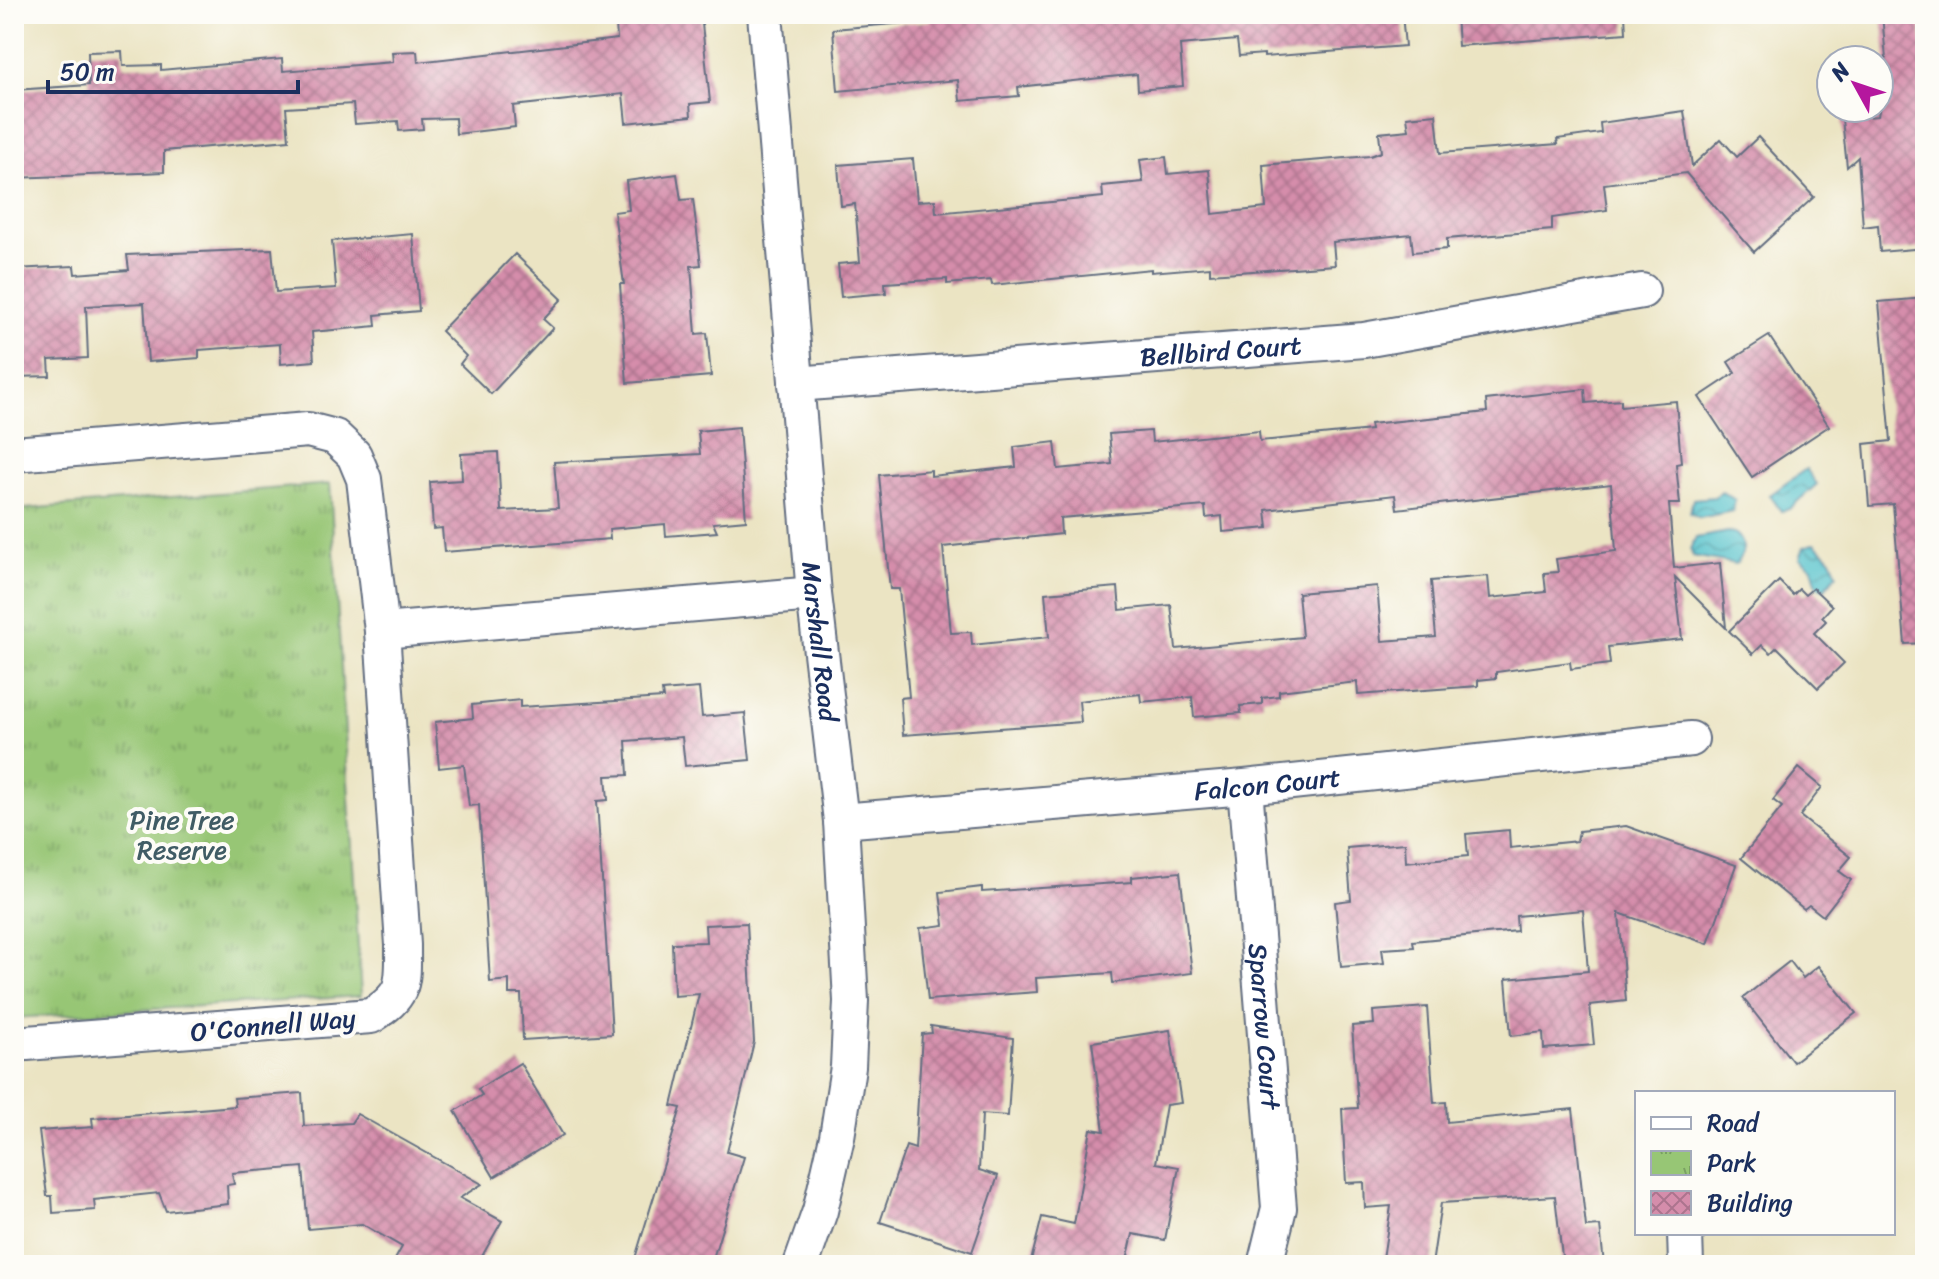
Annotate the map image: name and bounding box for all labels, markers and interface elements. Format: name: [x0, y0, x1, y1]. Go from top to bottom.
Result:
scale bar: [48, 44, 298, 94]
north arrow: [1815, 44, 1895, 124]
text: 50 m: [60, 51, 115, 93]
text: N: [1820, 53, 1860, 91]
street label: Bellbird Court: [1138, 322, 1303, 380]
street label: Marshall Road: [788, 560, 852, 726]
street label: Falcon Court: [1192, 754, 1343, 814]
park label: Pine Tree Reserve: [129, 797, 235, 873]
street label: Sparrow Court: [1235, 941, 1294, 1113]
street label: O'Connell Way: [189, 995, 358, 1055]
legend: [1635, 1091, 1895, 1235]
text: Road: [1707, 1102, 1761, 1144]
text: Park: [1707, 1142, 1756, 1184]
text: Building: [1707, 1182, 1793, 1224]

